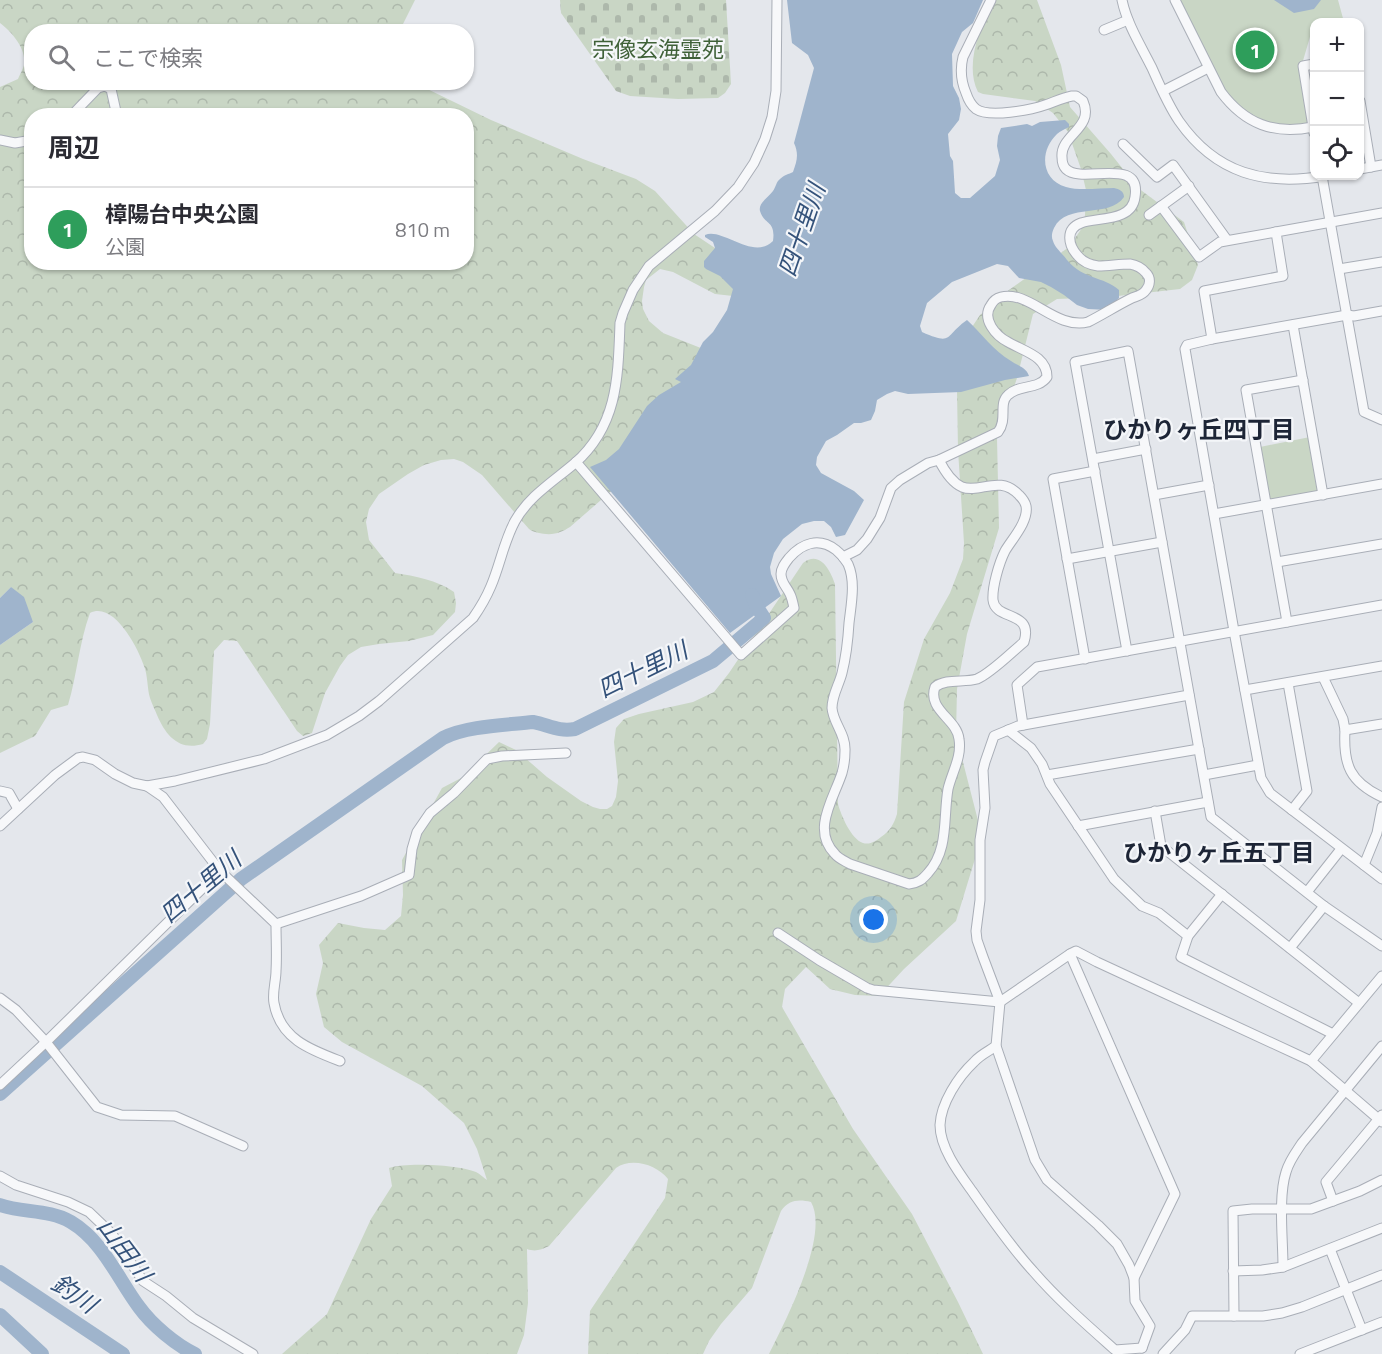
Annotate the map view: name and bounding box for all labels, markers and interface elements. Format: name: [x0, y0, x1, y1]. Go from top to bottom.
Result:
map controls: [1310, 18, 1364, 180]
button: +: [1310, 18, 1364, 72]
search box: [24, 24, 474, 90]
pin: 1: [1236, 28, 1274, 72]
park label: 宗像玄海霊苑: [592, 32, 724, 66]
icon: search: [45, 41, 78, 74]
text: ここで検索: [93, 41, 203, 75]
button: −: [1310, 72, 1364, 126]
button: locate: [1310, 126, 1364, 180]
text: 周辺: [48, 128, 100, 167]
water label: 四十里川: [768, 176, 835, 281]
text: 樟陽台中央公園: [105, 197, 259, 231]
text: 1: [62, 214, 73, 245]
text: 810 m: [395, 214, 450, 245]
text: 公園: [105, 231, 145, 262]
district label: ひかりヶ丘四丁目: [1103, 411, 1295, 447]
water label: 四十里川: [592, 631, 696, 706]
district label: ひかりヶ丘五丁目: [1123, 834, 1315, 870]
water label: 四十里川: [152, 840, 251, 931]
your location: [859, 905, 888, 934]
water label: 山田川: [89, 1210, 163, 1291]
water label: 釣川: [45, 1265, 107, 1323]

